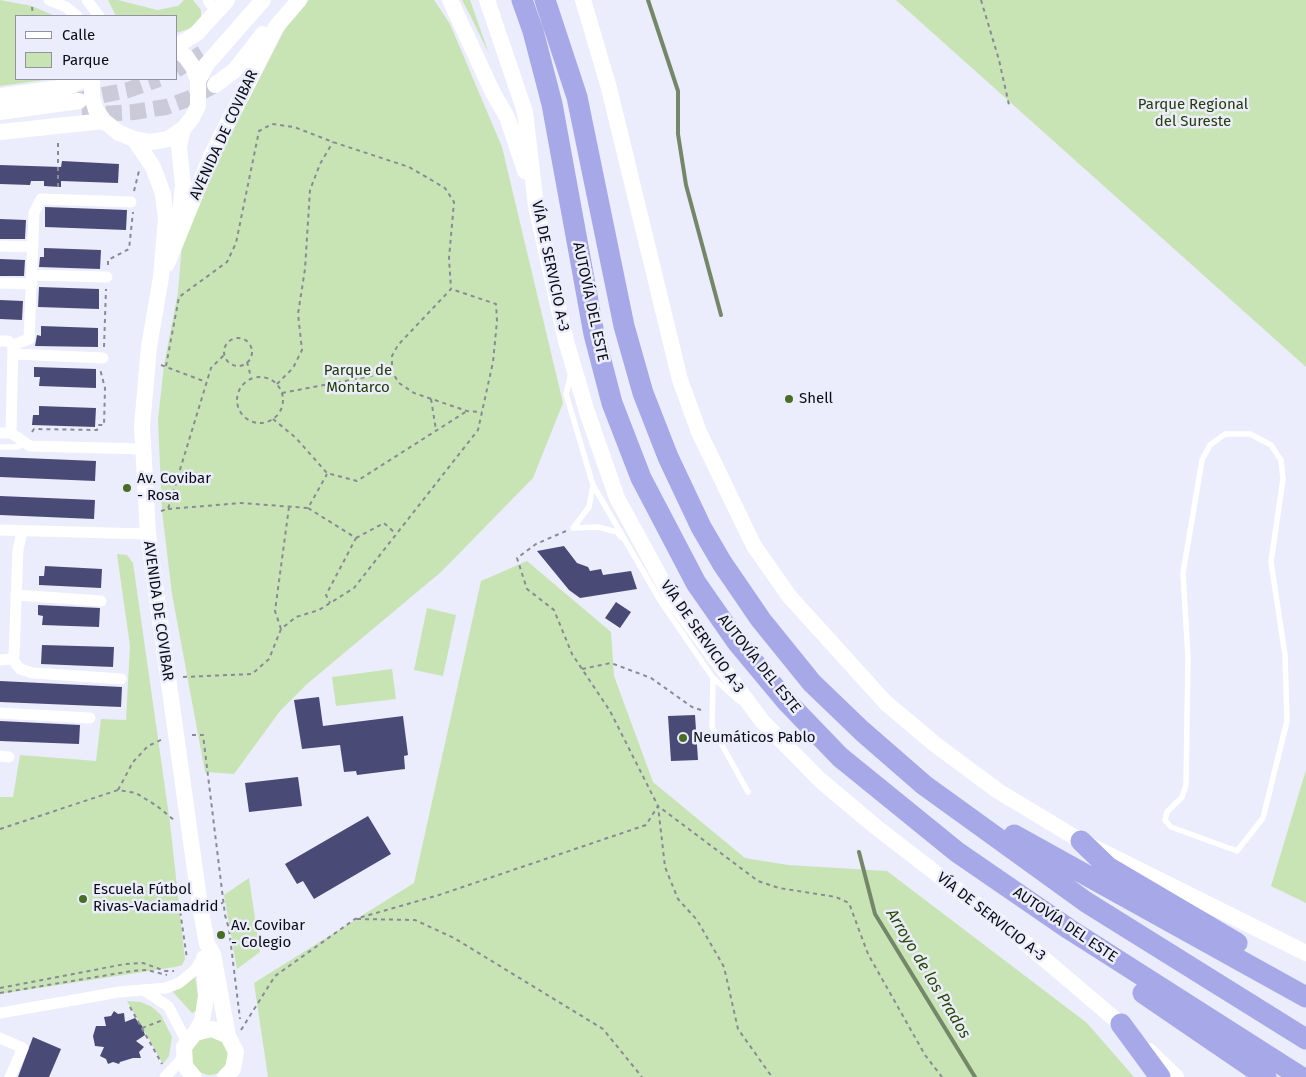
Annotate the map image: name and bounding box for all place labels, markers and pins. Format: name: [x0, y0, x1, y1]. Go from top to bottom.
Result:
place label: Shell: [799, 390, 833, 408]
marker: Shell: [783, 393, 795, 405]
place label: Av. Covibar - Rosa: [137, 470, 211, 505]
marker: Av. Covibar - Rosa: [121, 482, 133, 494]
place label: Neumáticos Pablo: [693, 729, 815, 747]
marker: Neumáticos Pablo: [677, 732, 689, 744]
place label: Escuela Fútbol Rivas-Vaciamadrid: [93, 881, 218, 916]
marker: Escuela Fútbol Rivas-Vaciamadrid: [77, 893, 89, 905]
place label: Av. Covibar - Colegio: [231, 917, 305, 952]
marker: Av. Covibar - Colegio: [215, 929, 227, 941]

